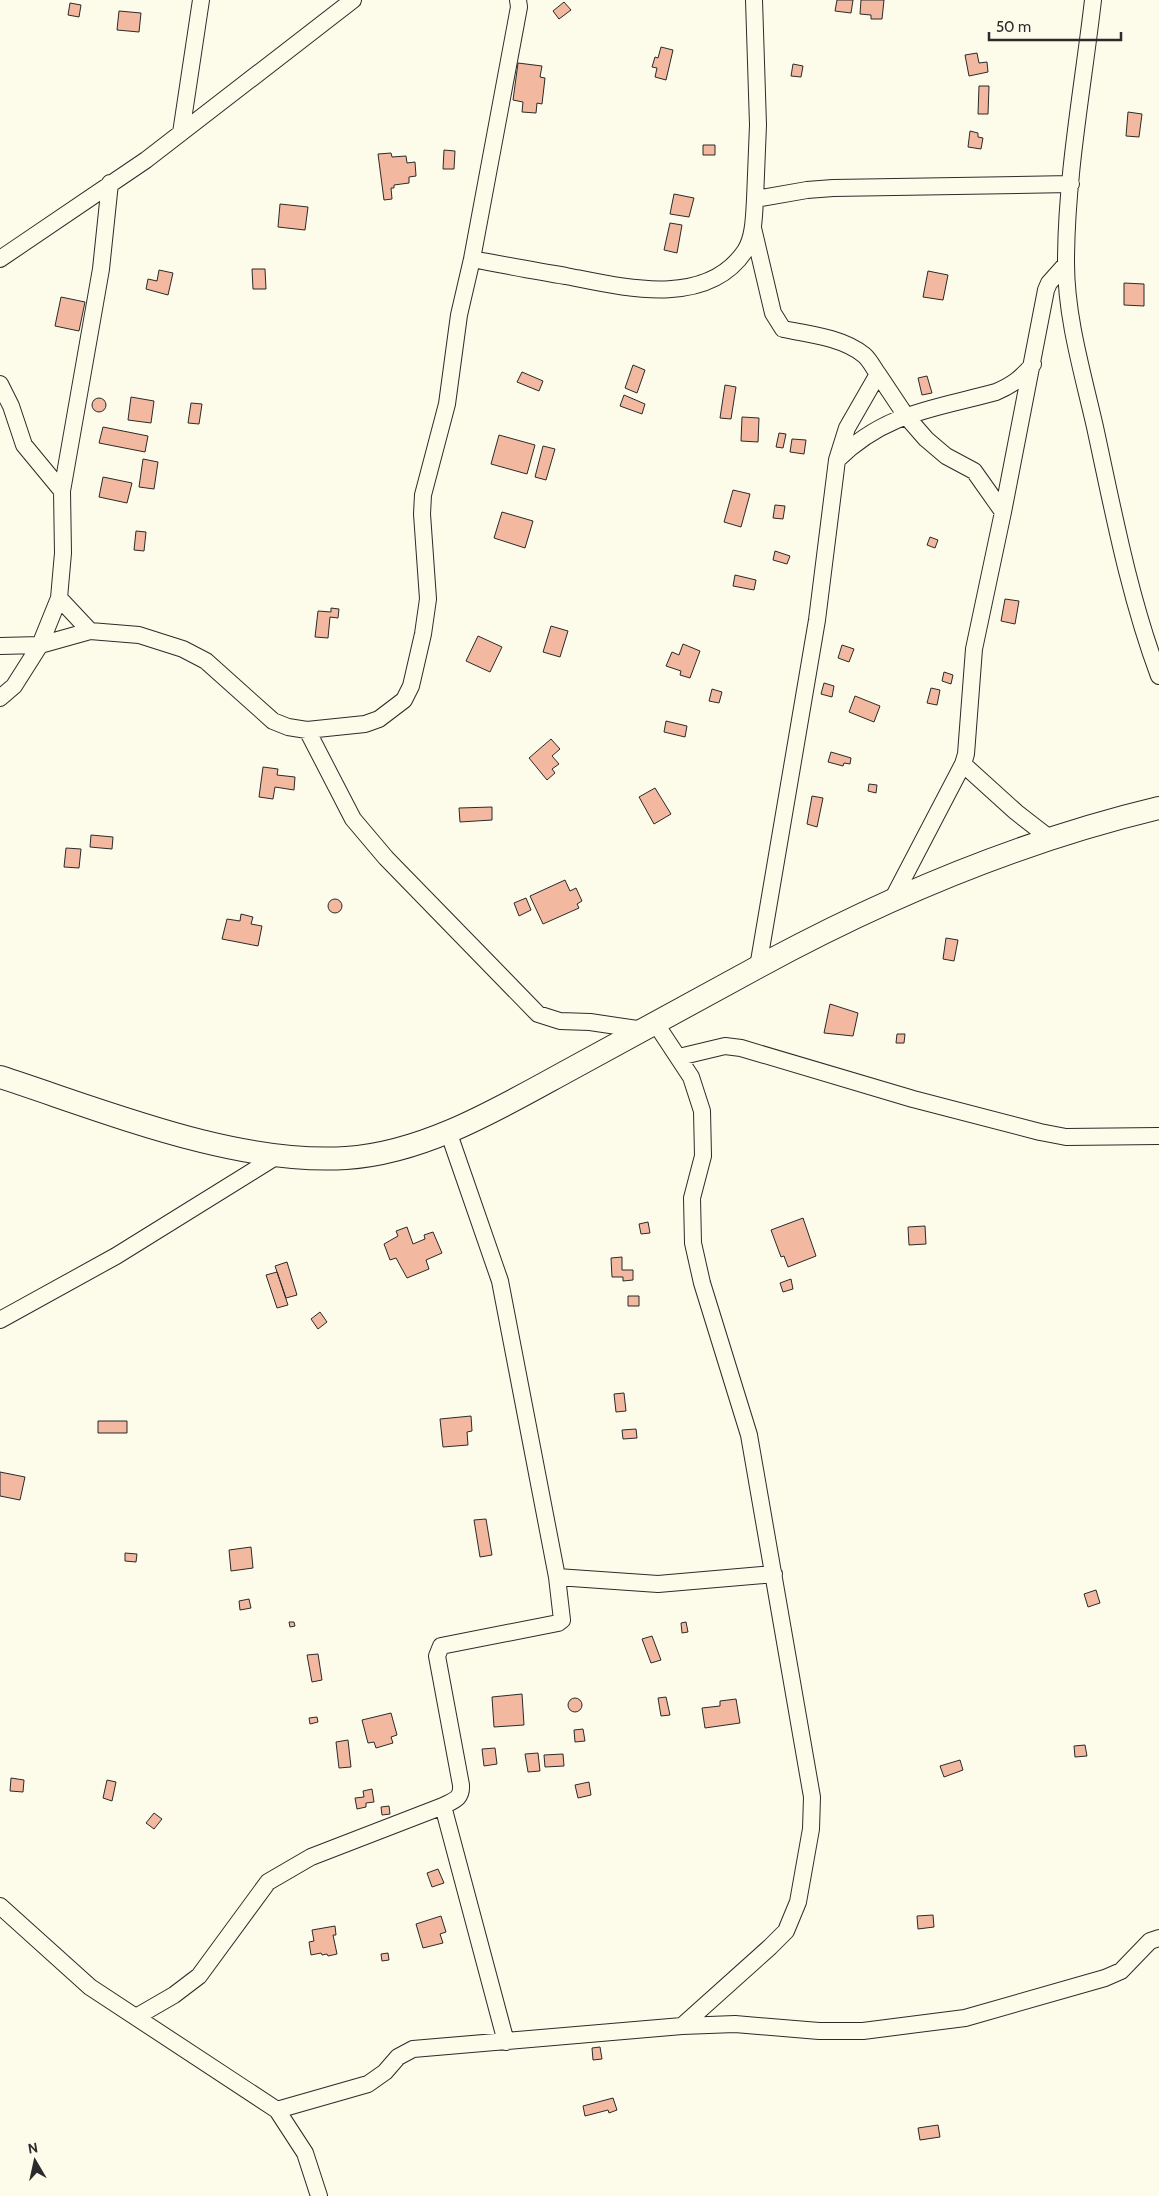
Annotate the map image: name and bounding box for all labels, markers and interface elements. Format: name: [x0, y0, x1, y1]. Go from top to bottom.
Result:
scale bar: [989, 10, 1122, 42]
text: 50 m: [996, 18, 1031, 36]
north arrow: [10, 2136, 60, 2186]
text: N: [27, 2138, 39, 2158]

